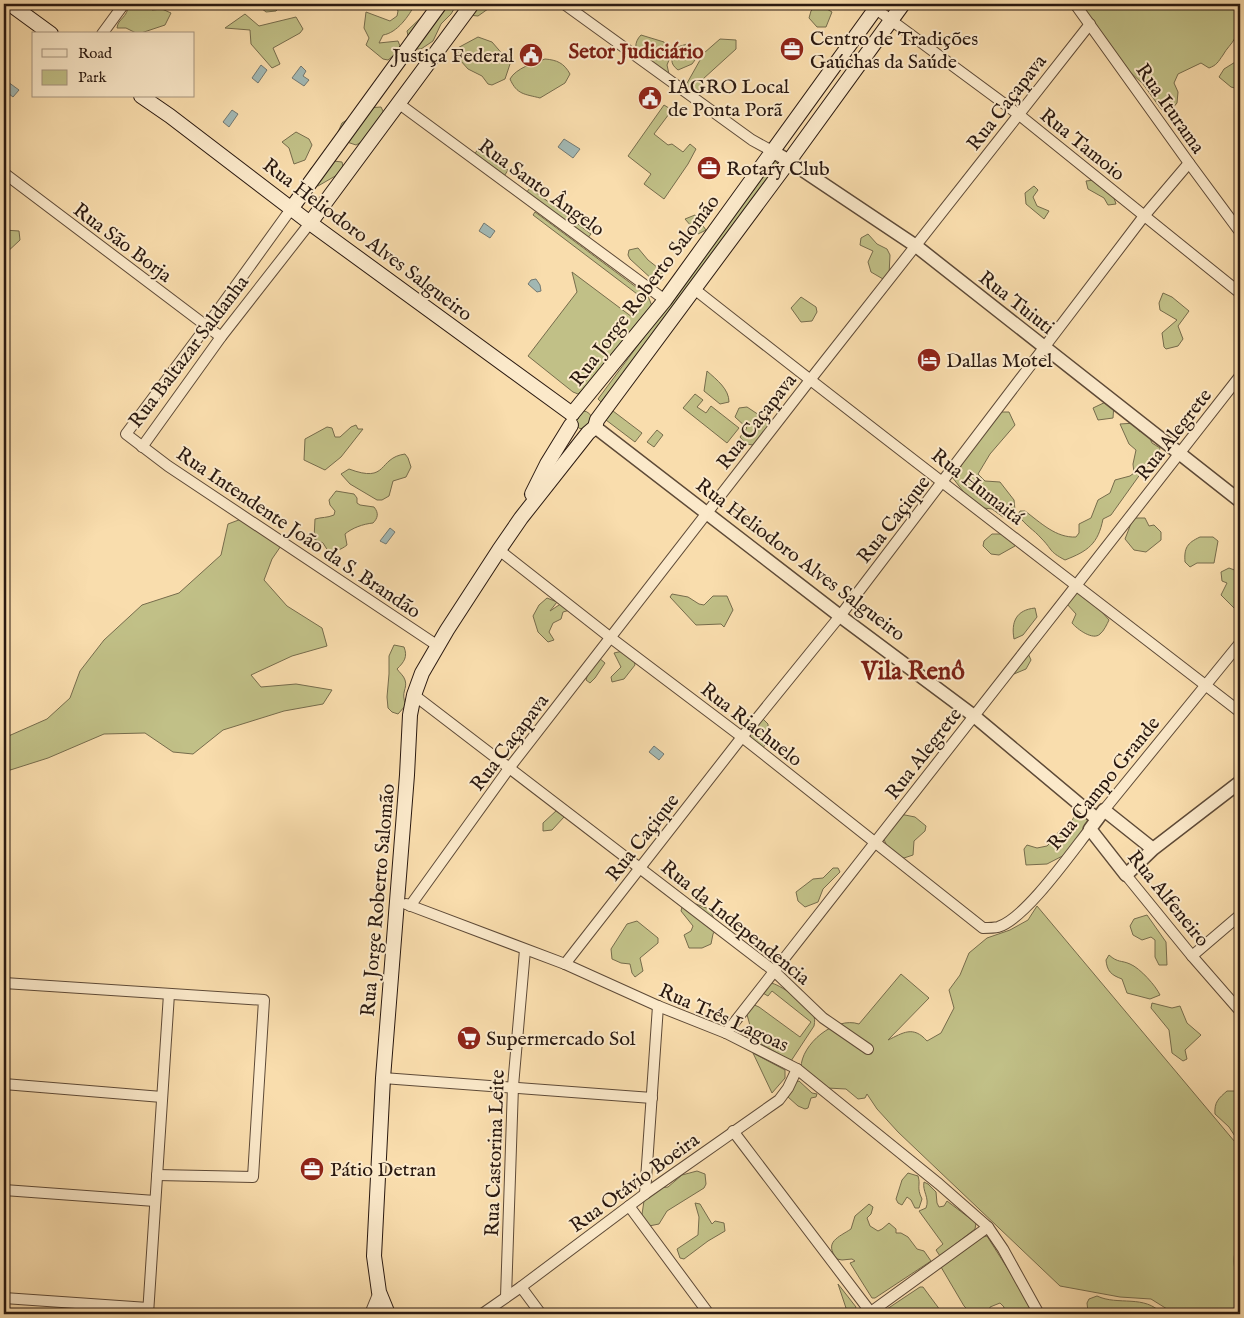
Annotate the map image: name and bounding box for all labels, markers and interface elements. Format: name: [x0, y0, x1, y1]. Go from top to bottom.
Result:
place label: Centro de Tradições Gaúchas da Saúde: [810, 27, 978, 75]
legend: [32, 32, 195, 98]
office icon: Centro de Tradições Gaúchas da Saúde: [779, 36, 805, 62]
district label: Setor Judiciário: [569, 39, 704, 66]
public building icon: Justiça Federal: [518, 42, 544, 68]
text: Road: [78, 44, 113, 63]
place label: Justiça Federal: [390, 44, 515, 69]
street label: Rua Caçapava: [962, 49, 1053, 156]
street label: Rua Iturama: [1130, 59, 1210, 159]
text: Park: [78, 68, 108, 87]
place label: IAGRO Local de Ponta Porã: [668, 75, 790, 123]
public building icon: IAGRO Local de Ponta Porã: [637, 85, 663, 111]
street label: Rua Tamoio: [1034, 103, 1130, 187]
street label: Rua Santo Ângelo: [473, 134, 609, 243]
street label: Rua Heliodoro Alves Salgueiro: [257, 153, 477, 327]
office icon: Rotary Club: [696, 155, 722, 181]
place label: Rotary Club: [726, 157, 830, 182]
street label: Rua Jorge Roberto Salomão: [565, 190, 726, 392]
street label: Rua São Borja: [68, 198, 177, 289]
street label: Rua Tuiuti: [973, 266, 1059, 341]
street label: Rua Baltazar Saldanha: [124, 270, 255, 433]
hotel icon: Dallas Motel: [916, 347, 942, 373]
place label: Dallas Motel: [946, 349, 1053, 374]
street label: Rua Caçapava: [712, 368, 803, 475]
street label: Rua Alegrete: [1130, 384, 1218, 486]
street label: Rua Intendente João da S. Brandão: [171, 442, 426, 625]
street label: Rua Humaitá: [926, 443, 1029, 531]
street label: Rua Caçique: [852, 471, 936, 569]
street label: Rua Heliodoro Alves Salgueiro: [690, 473, 910, 647]
district label: Vila Renô: [860, 656, 965, 688]
street label: Rua Riachuelo: [695, 678, 807, 773]
street label: Rua Caçapava: [465, 689, 555, 796]
street label: Rua Alegrete: [880, 703, 968, 805]
street label: Rua Campo Grande: [1042, 712, 1166, 856]
street label: Rua Jorge Roberto Salomão: [356, 782, 401, 1018]
street label: Rua Caçique: [601, 789, 685, 887]
street label: Rua Alfeneiro: [1121, 846, 1215, 953]
street label: Rua da Independencia: [655, 855, 815, 991]
street label: Rua Três Lagoas: [655, 979, 792, 1058]
supermarket icon: Supermercado Sol: [456, 1025, 482, 1051]
place label: Supermercado Sol: [486, 1027, 636, 1052]
street label: Rua Castorina Leite: [480, 1069, 511, 1237]
street label: Rua Otávio Boeira: [565, 1128, 705, 1239]
office icon: Pátio Detran: [299, 1156, 325, 1182]
place label: Pátio Detran: [330, 1158, 436, 1183]

